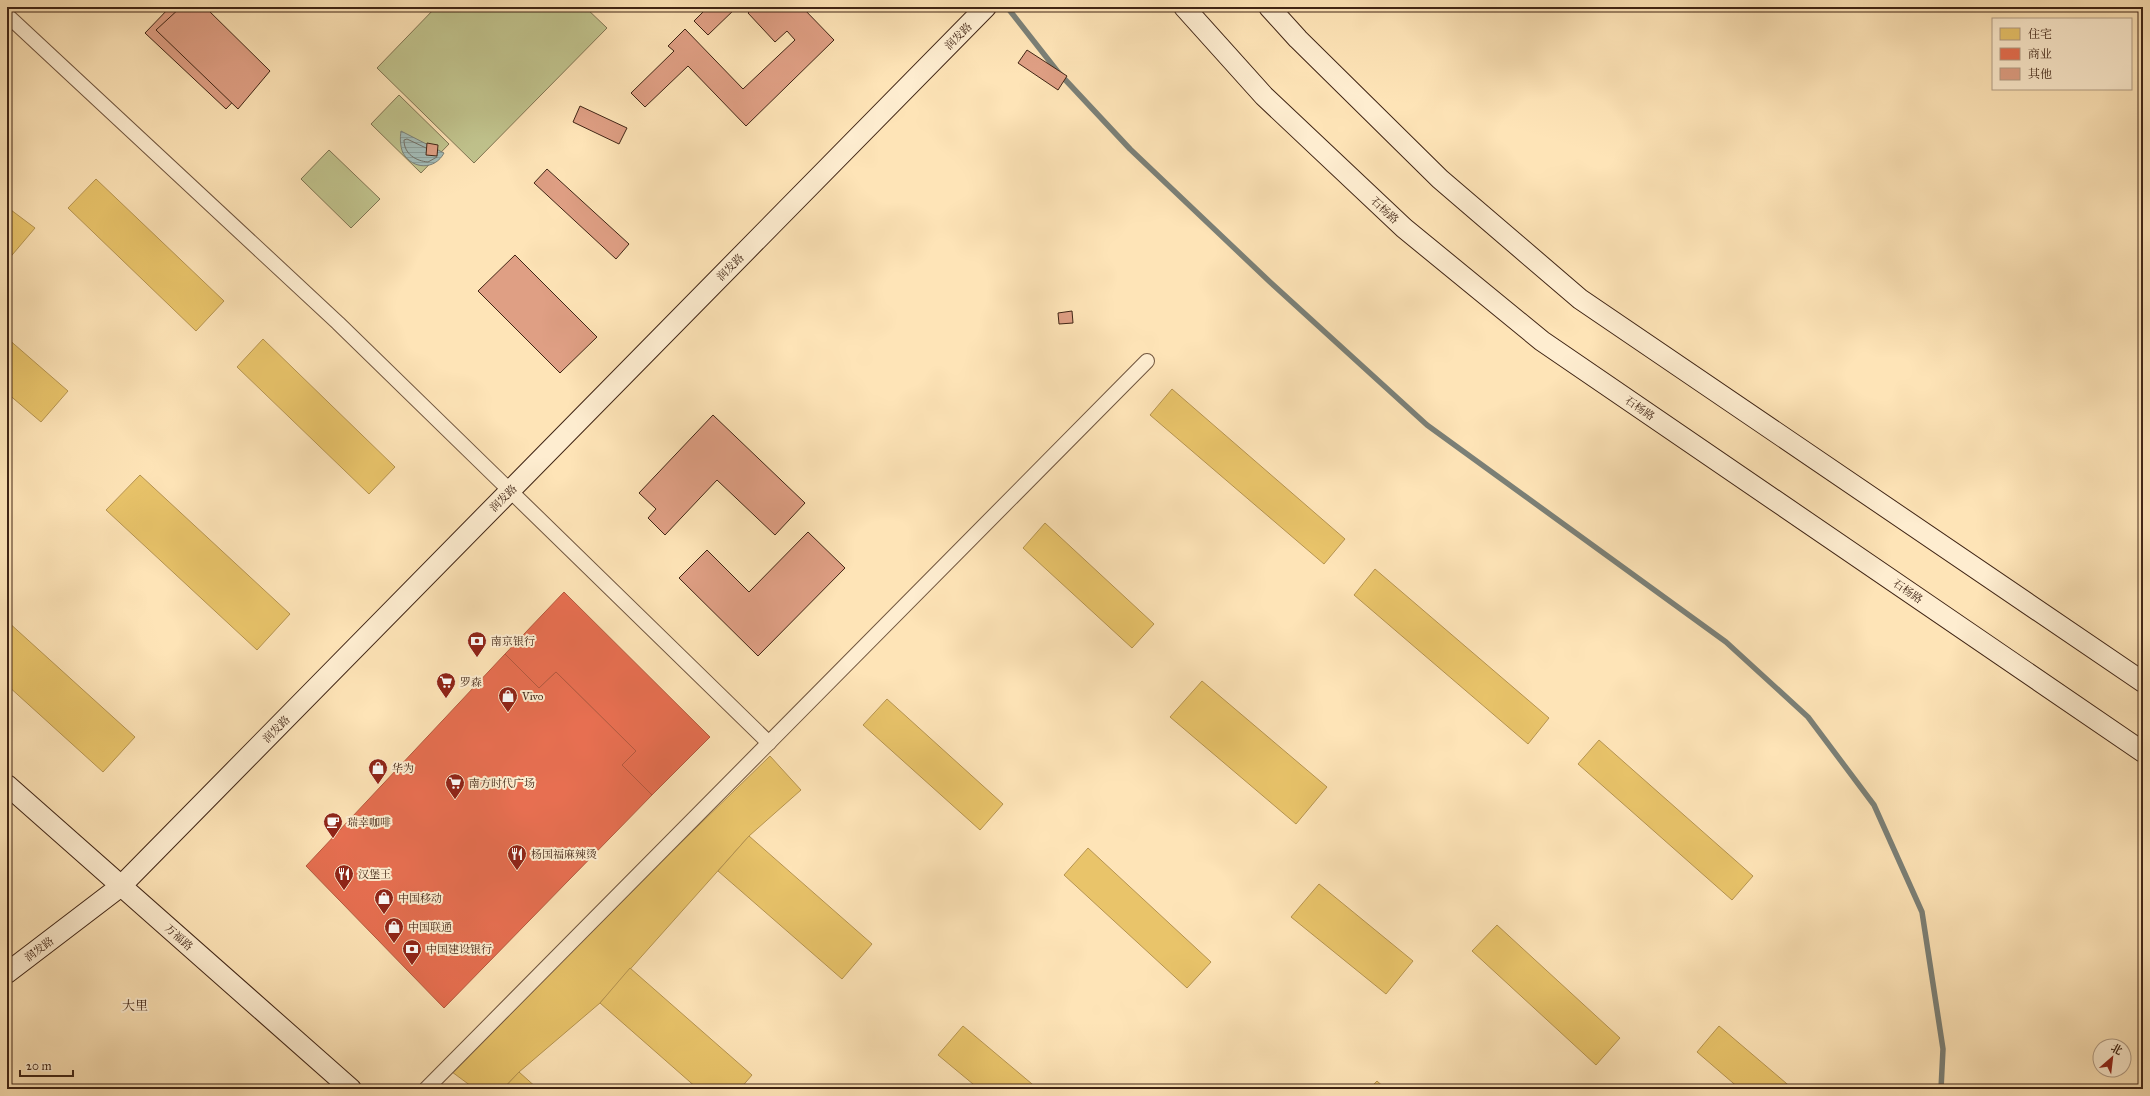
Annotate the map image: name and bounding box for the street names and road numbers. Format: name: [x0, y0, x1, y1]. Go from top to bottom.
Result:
street label: 润发路: [942, 20, 975, 53]
street label: 石杨路: [1368, 194, 1401, 226]
street label: 润发路: [714, 251, 747, 284]
street label: 石杨路: [1622, 394, 1657, 423]
street label: 润发路: [487, 482, 520, 515]
street label: 石杨路: [1890, 577, 1925, 606]
street label: 润发路: [260, 713, 293, 746]
street label: 万福路: [162, 922, 195, 953]
street label: 润发路: [22, 934, 56, 965]

